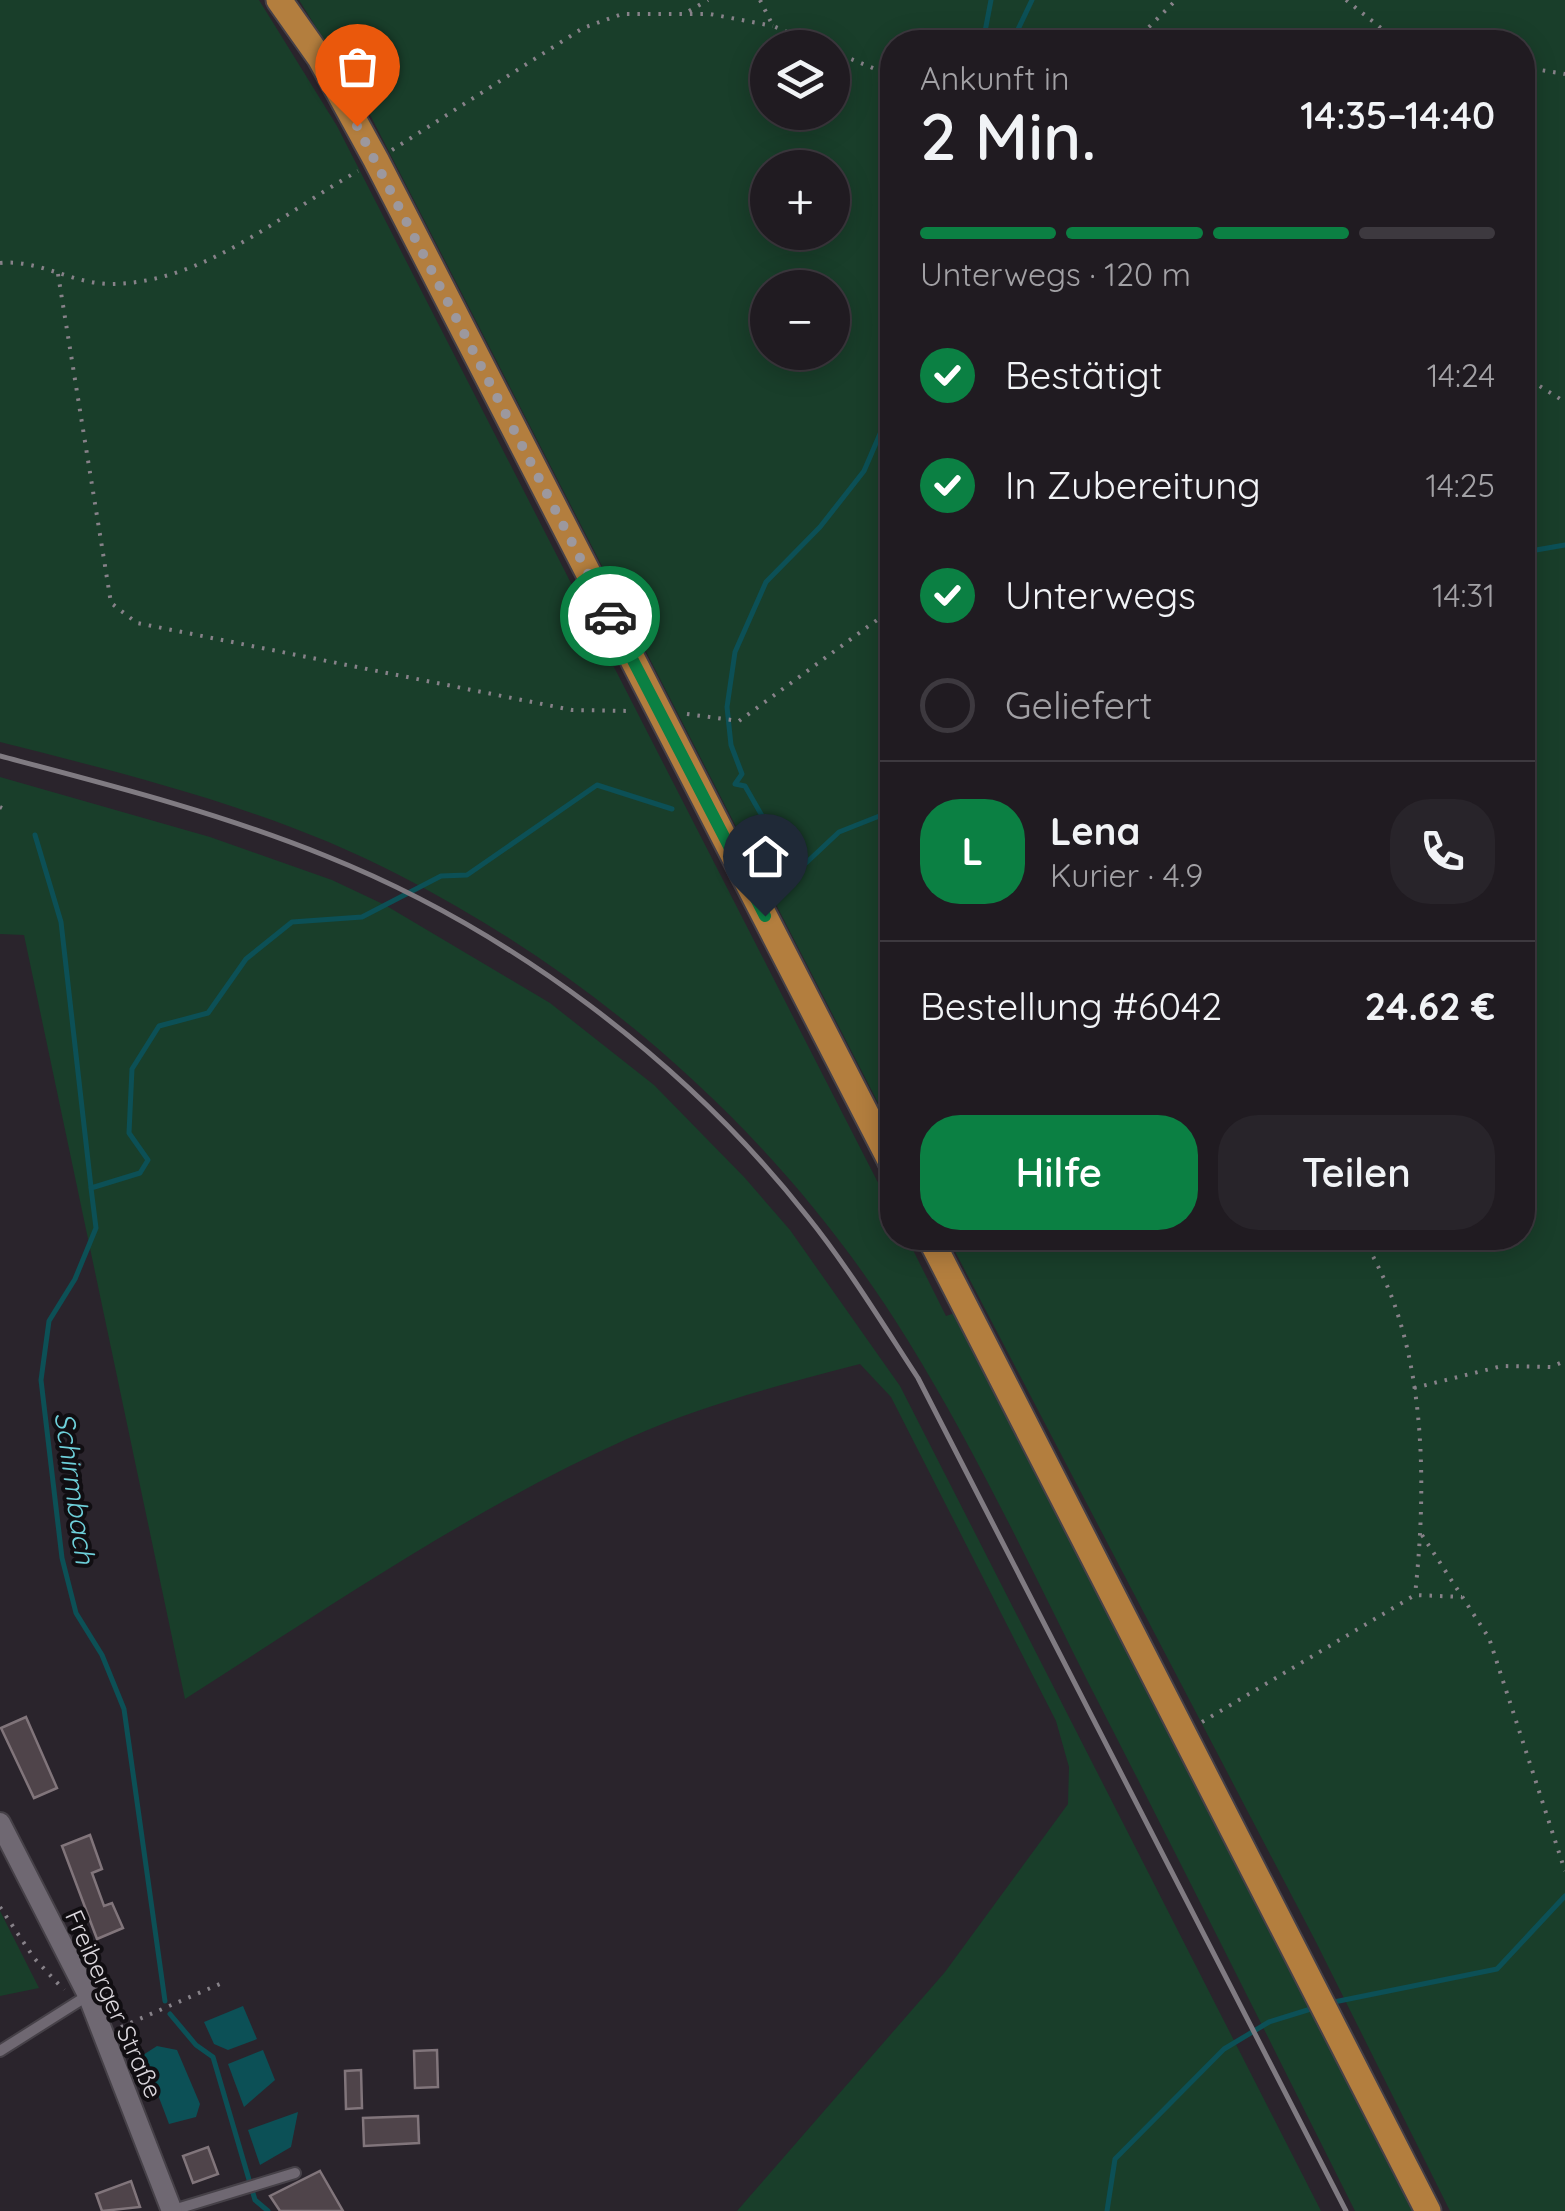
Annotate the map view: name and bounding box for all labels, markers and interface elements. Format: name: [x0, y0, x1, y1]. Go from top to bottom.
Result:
pin: [315, 24, 400, 127]
map controls: [750, 30, 850, 370]
button: layers: [750, 30, 850, 130]
icon: bag: [330, 39, 385, 94]
text: Ankunft in: [920, 58, 1069, 98]
text: 14:35–14:40: [1300, 91, 1495, 139]
text: 2 Min.: [920, 95, 1096, 176]
button: +: [750, 150, 850, 250]
text: Unterwegs · 120 m: [920, 254, 1191, 294]
button: −: [750, 270, 850, 370]
icon: check: [920, 348, 975, 403]
text: Bestätigt: [1005, 351, 1163, 399]
text: 14:24: [1427, 355, 1495, 395]
icon: check: [920, 458, 975, 513]
text: In Zubereitung: [1005, 461, 1261, 509]
text: 14:25: [1426, 465, 1495, 505]
courier: [560, 566, 660, 666]
icon: check: [920, 568, 975, 623]
text: Unterwegs: [1005, 571, 1196, 619]
text: 14:31: [1432, 575, 1495, 615]
icon: car: [583, 589, 638, 644]
text: Geliefert: [1005, 681, 1152, 729]
button: phone: [1390, 799, 1495, 904]
text: Lena: [1050, 807, 1140, 855]
pin: [723, 814, 808, 917]
text: L: [962, 827, 983, 875]
icon: home: [738, 829, 793, 884]
text: Kurier · 4.9: [1050, 855, 1203, 895]
text: Bestellung #6042: [920, 982, 1222, 1030]
text: 24.62 €: [1364, 982, 1495, 1030]
button: Hilfe: [920, 1115, 1198, 1230]
button: Teilen: [1218, 1115, 1495, 1230]
water label: Schirmbach: [48, 1410, 104, 1567]
street label: Freiberger Straße: [59, 1905, 170, 2103]

